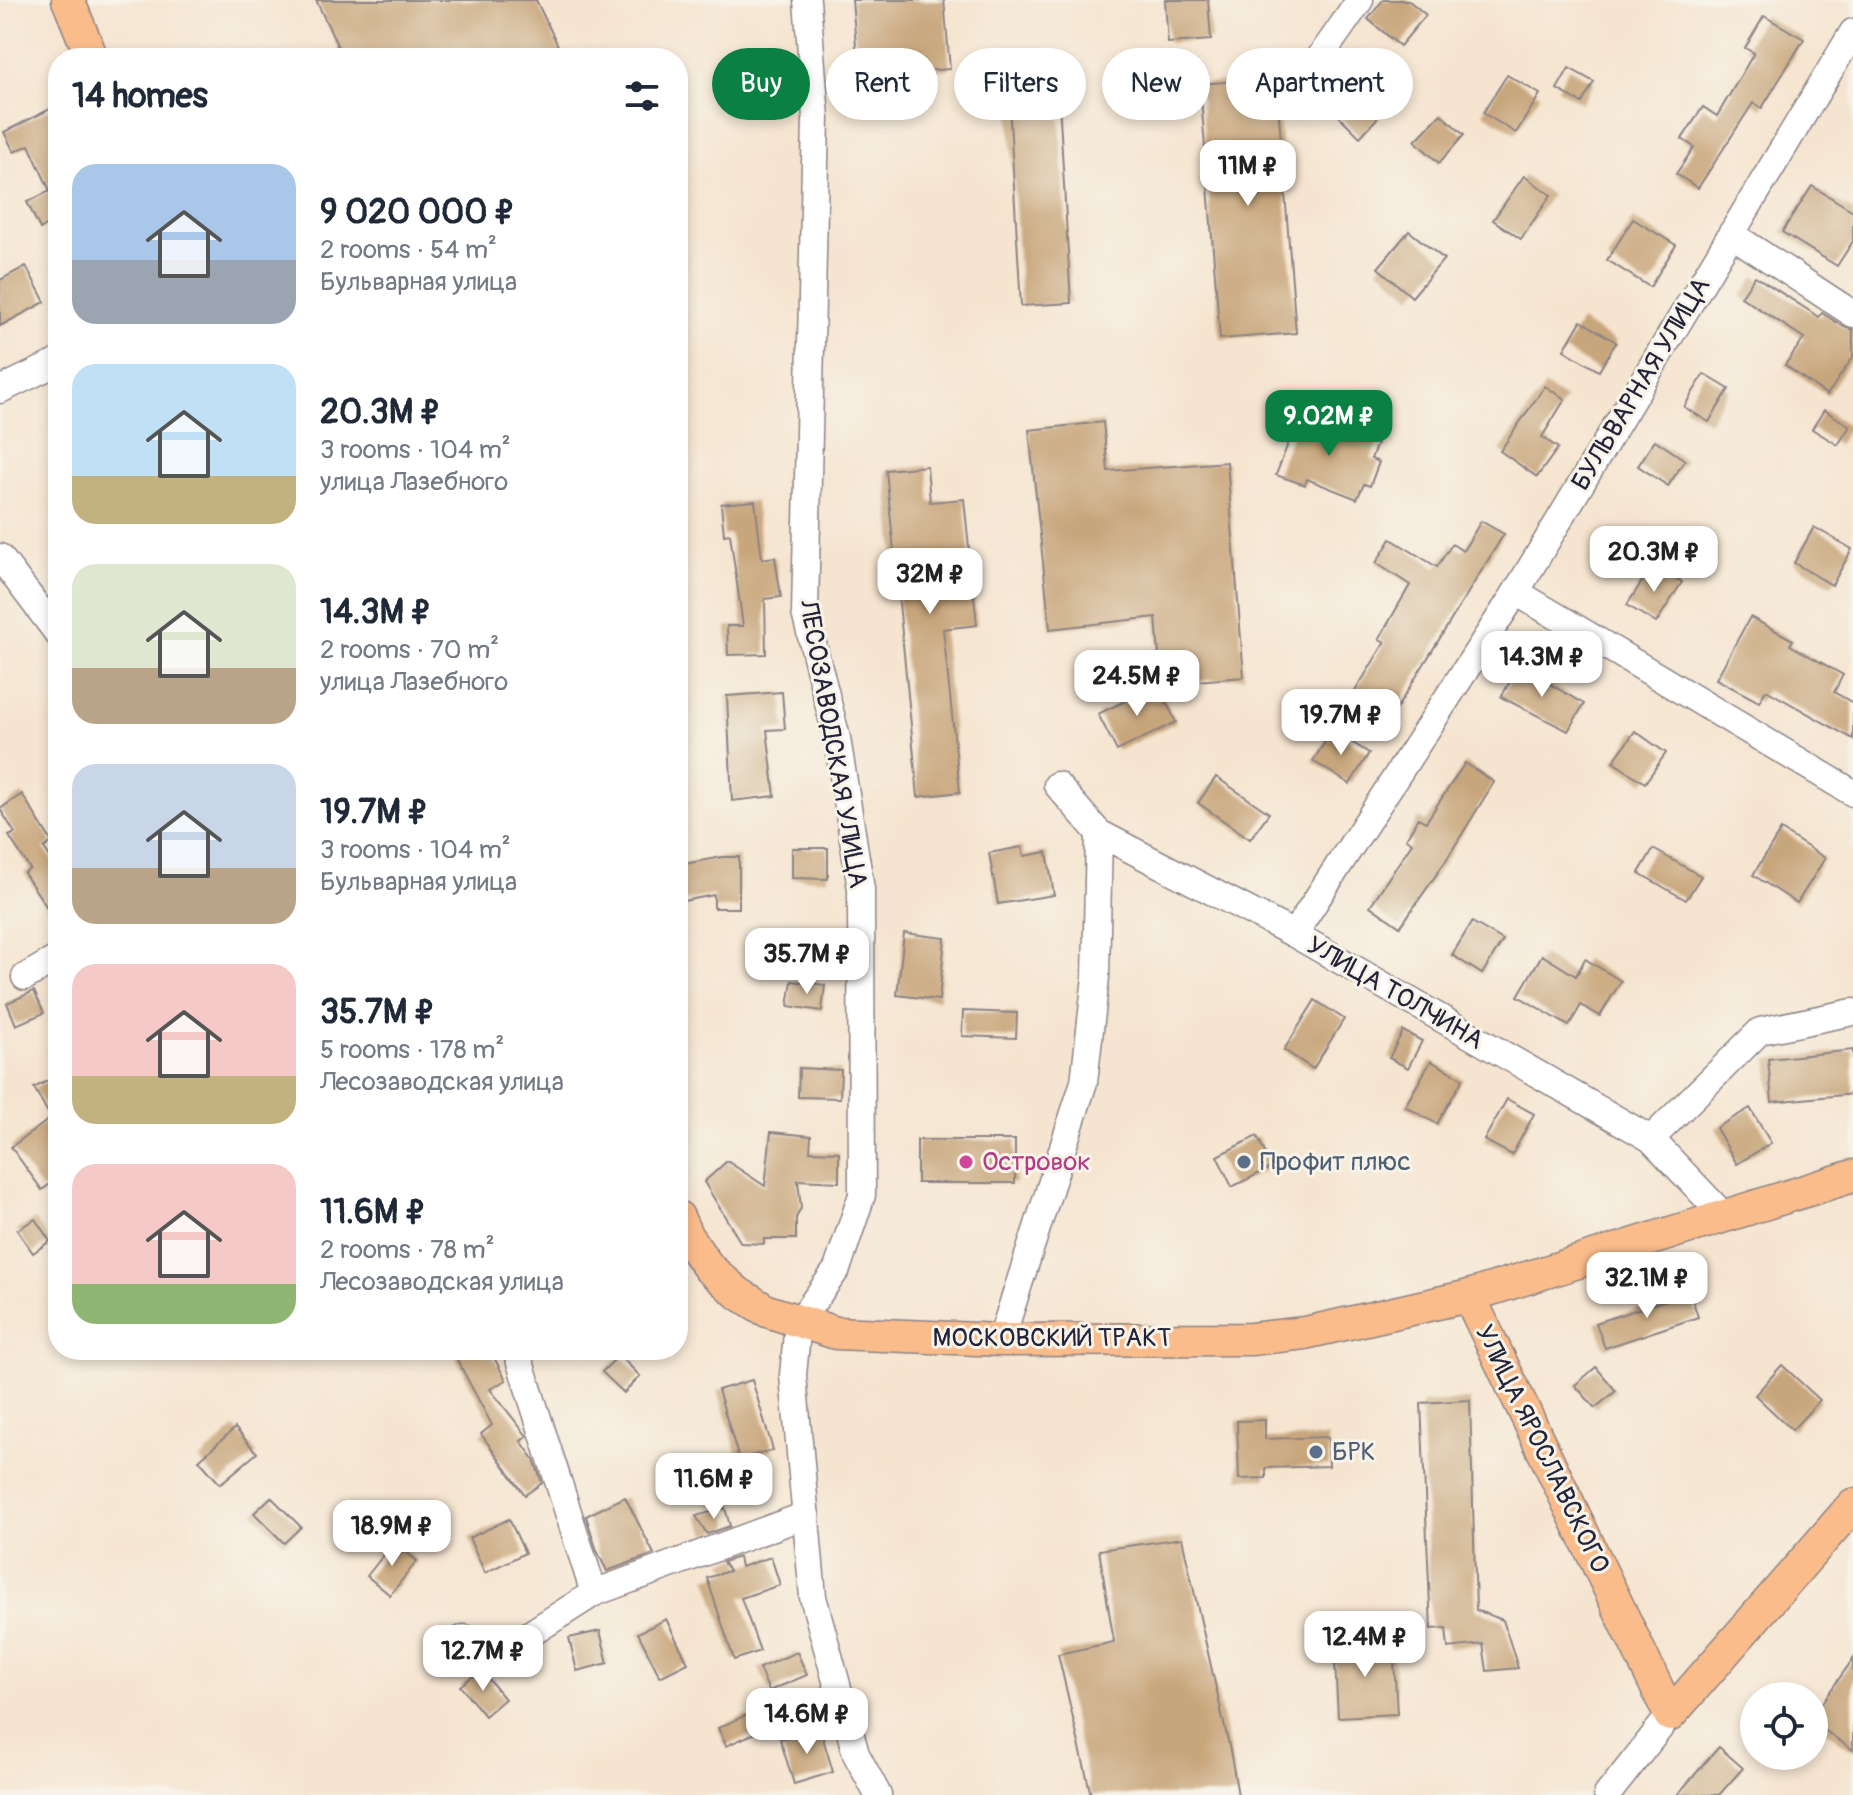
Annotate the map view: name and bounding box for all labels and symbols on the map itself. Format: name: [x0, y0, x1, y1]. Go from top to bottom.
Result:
pin: 11M ₽: [1192, 140, 1304, 208]
street label: БУЛЬВАРНАЯ УЛИЦА: [1565, 271, 1717, 496]
pin: 9.02M ₽: [1255, 390, 1403, 458]
pin: 20.3M ₽: [1580, 526, 1728, 594]
pin: 32M ₽: [874, 548, 986, 616]
street label: ЛЕСОЗАВОДСКАЯ УЛИЦА: [792, 597, 874, 891]
pin: 14.3M ₽: [1468, 631, 1616, 699]
pin: 24.5M ₽: [1063, 650, 1211, 718]
pin: 19.7M ₽: [1267, 689, 1415, 757]
pin: 35.7M ₽: [733, 928, 881, 996]
street label: УЛИЦА ТОЛЧИНА: [1301, 929, 1489, 1057]
place label: Островок: [982, 1146, 1091, 1178]
place label: Профит плюс: [1260, 1146, 1411, 1178]
marker: Островок: [957, 1153, 975, 1171]
marker: Профит плюс: [1235, 1153, 1253, 1171]
pin: 32.1M ₽: [1573, 1252, 1721, 1320]
street label: УЛИЦА ЯРОСЛАВСКОГО: [1468, 1320, 1616, 1578]
street label: МОСКОВСКИЙ ТРАКТ: [933, 1322, 1171, 1354]
place label: БРК: [1332, 1436, 1375, 1468]
marker: БРК: [1307, 1443, 1325, 1461]
pin: 11.6M ₽: [640, 1453, 788, 1521]
pin: 18.9M ₽: [318, 1500, 466, 1568]
pin: 12.4M ₽: [1291, 1611, 1439, 1679]
pin: 12.7M ₽: [409, 1625, 557, 1693]
pin: 14.6M ₽: [733, 1688, 881, 1756]

